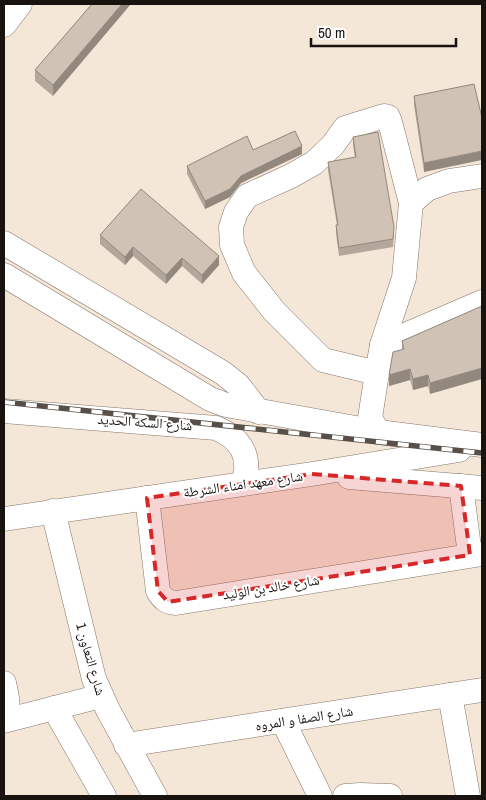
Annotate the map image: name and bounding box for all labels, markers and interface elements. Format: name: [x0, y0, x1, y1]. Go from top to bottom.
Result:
scale bar: [311, 15, 456, 47]
text: 50 m: [318, 22, 345, 43]
street label: شارع السكه الحديد: [97, 410, 193, 435]
street label: شارع معهد امناء الشرطة: [182, 467, 304, 502]
street label: شارع خالد بن الوليد: [221, 570, 321, 605]
street label: شارع التعاون 1: [71, 621, 110, 698]
street label: شارع الصفا و المروه: [254, 701, 354, 736]

